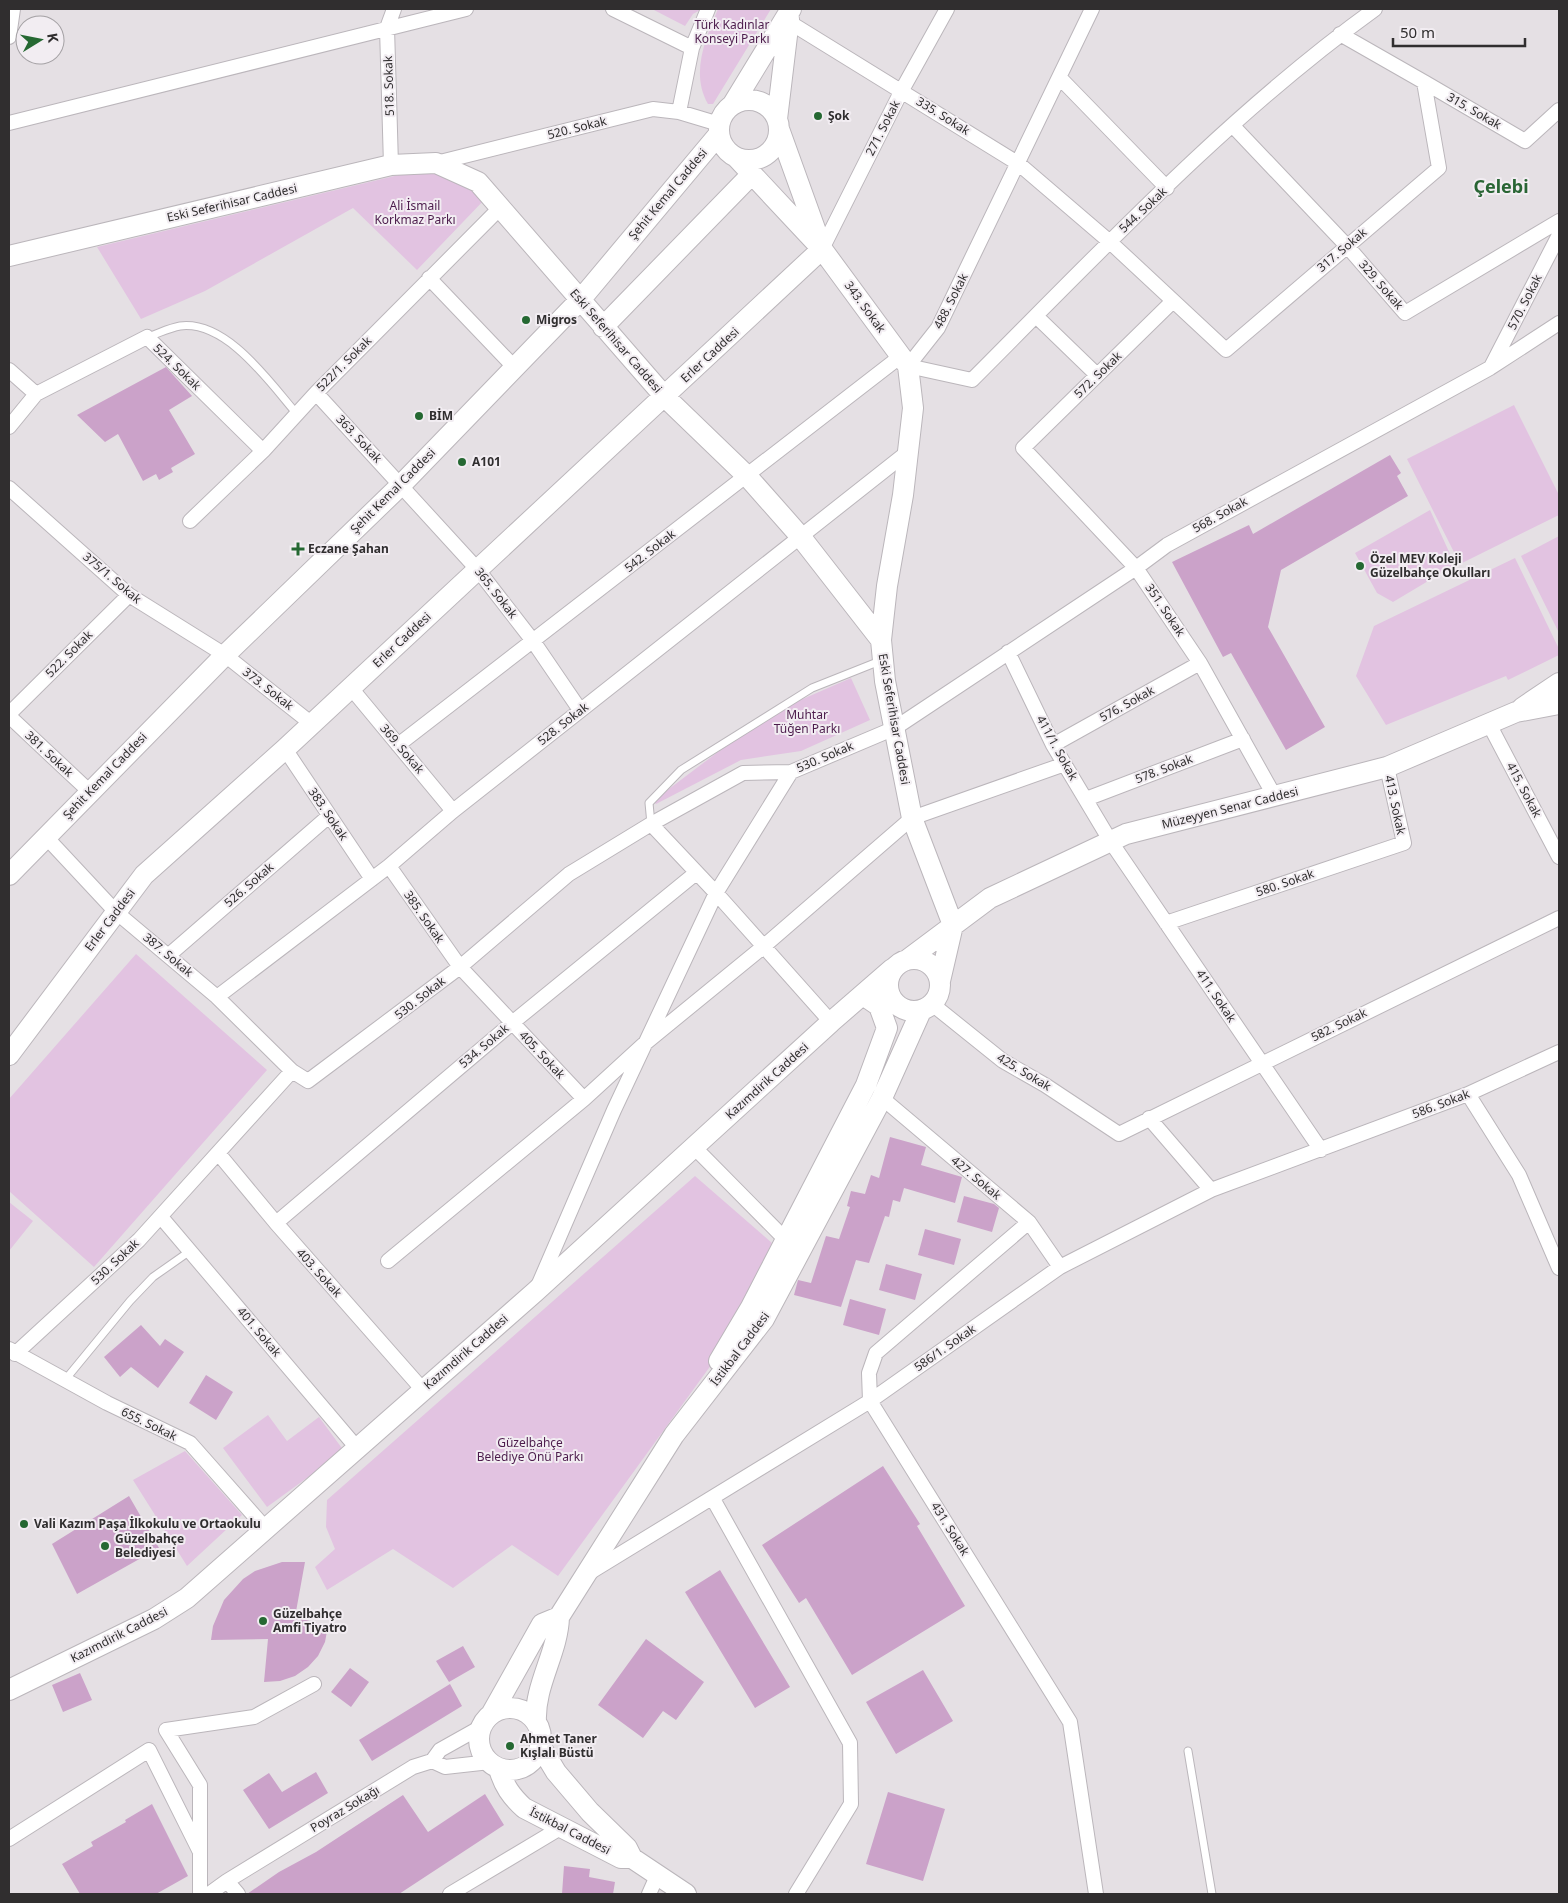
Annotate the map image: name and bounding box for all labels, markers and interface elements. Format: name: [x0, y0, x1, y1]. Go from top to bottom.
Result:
north arrow: [15, 15, 65, 65]
scale bar: [1393, 15, 1526, 47]
park label: Türk Kadınlar Konseyi Parkı: [694, 16, 770, 47]
text: 50 m: [1400, 22, 1435, 42]
text: K: [43, 31, 64, 45]
street label: 518. Sokak: [379, 55, 398, 116]
street label: 315. Sokak: [1444, 88, 1505, 133]
street label: 335. Sokak: [913, 92, 974, 139]
street label: 271. Sokak: [861, 97, 904, 159]
place label: Şok: [828, 107, 850, 124]
marker: Şok: [812, 110, 824, 122]
street label: 520. Sokak: [546, 112, 609, 143]
street label: Şehit Kemal Caddesi: [624, 144, 711, 243]
district label: Çelebi: [1473, 174, 1529, 198]
street label: Eski Seferihisar Caddesi: [165, 179, 299, 226]
street label: 544. Sokak: [1115, 182, 1171, 236]
park label: Ali İsmail Korkmaz Parkı: [374, 197, 456, 228]
street label: 317. Sokak: [1313, 223, 1371, 276]
street label: 329. Sokak: [1355, 256, 1408, 313]
street label: 488. Sokak: [929, 270, 972, 332]
street label: 570. Sokak: [1503, 271, 1546, 333]
street label: 343. Sokak: [841, 277, 890, 337]
street label: Eski Seferihisar Caddesi: [566, 285, 666, 396]
place label: Migros: [536, 311, 577, 328]
marker: Migros: [520, 314, 532, 326]
street label: Erler Caddesi: [677, 323, 743, 386]
street label: 522/1. Sokak: [312, 332, 375, 395]
street label: 524. Sokak: [150, 340, 205, 394]
street label: 572. Sokak: [1070, 347, 1126, 402]
place label: BİM: [429, 407, 453, 424]
marker: BİM: [413, 410, 425, 422]
street label: 363. Sokak: [333, 411, 387, 467]
street label: Şehit Kemal Caddesi: [346, 444, 439, 537]
place label: A101: [472, 453, 501, 470]
marker: A101: [456, 456, 468, 468]
street label: 568. Sokak: [1189, 492, 1251, 537]
street label: 542. Sokak: [621, 525, 679, 576]
place label: Eczane Şahan: [308, 540, 389, 557]
marker: Eczane Şahan: [292, 543, 304, 555]
street label: 375/1. Sokak: [79, 548, 146, 608]
place label: Özel MEV Koleji Güzelbahçe Okulları: [1370, 550, 1490, 581]
marker: Özel MEV Koleji Güzelbahçe Okulları: [1354, 560, 1366, 572]
street label: 365. Sokak: [471, 564, 522, 622]
street label: 351. Sokak: [1142, 580, 1190, 640]
street label: Erler Caddesi: [369, 608, 435, 671]
street label: 522. Sokak: [41, 626, 96, 681]
street label: Eski Seferihisar Caddesi: [875, 652, 914, 786]
street label: 373. Sokak: [239, 663, 298, 714]
street label: 576. Sokak: [1096, 681, 1158, 726]
street label: 528. Sokak: [534, 698, 592, 749]
park label: Muhtar Tüğen Parkı: [774, 706, 840, 737]
street label: 411/1. Sokak: [1033, 712, 1083, 784]
street label: 369. Sokak: [376, 720, 429, 778]
street label: 381. Sokak: [21, 727, 78, 781]
street label: Şehit Kemal Caddesi: [59, 729, 150, 823]
street label: 530. Sokak: [794, 737, 856, 776]
street label: 578. Sokak: [1133, 750, 1196, 787]
street label: 415. Sokak: [1503, 759, 1546, 821]
street label: 413. Sokak: [1381, 774, 1410, 837]
street label: Müzeyyen Senar Caddesi: [1160, 782, 1300, 833]
street label: 383. Sokak: [305, 784, 353, 844]
street label: 526. Sokak: [220, 858, 277, 911]
street label: 580. Sokak: [1254, 864, 1317, 900]
street label: Erler Caddesi: [80, 885, 139, 954]
street label: 385. Sokak: [400, 887, 449, 947]
street label: 387. Sokak: [140, 929, 197, 981]
street label: 411. Sokak: [1193, 966, 1241, 1026]
street label: 530. Sokak: [391, 972, 449, 1023]
street label: 582. Sokak: [1308, 1003, 1370, 1045]
street label: 534. Sokak: [455, 1019, 513, 1072]
street label: 405. Sokak: [516, 1027, 570, 1083]
street label: Kazımdirik Caddesi: [721, 1039, 812, 1123]
street label: 425. Sokak: [994, 1049, 1055, 1095]
street label: 586. Sokak: [1410, 1085, 1473, 1122]
street label: 427. Sokak: [948, 1152, 1005, 1204]
street label: 530. Sokak: [87, 1234, 143, 1288]
street label: 403. Sokak: [293, 1245, 346, 1301]
street label: 401. Sokak: [233, 1303, 286, 1361]
street label: İstikbal Caddesi: [706, 1308, 773, 1389]
street label: Kazımdirik Caddesi: [420, 1310, 512, 1393]
street label: 586/1. Sokak: [910, 1320, 979, 1375]
street label: 655. Sokak: [118, 1403, 181, 1445]
park label: Güzelbahçe Belediye Önü Parkı: [477, 1434, 583, 1465]
street label: 431. Sokak: [927, 1499, 974, 1559]
place label: Vali Kazım Paşa İlkokulu ve Ortaokulu: [34, 1515, 261, 1532]
marker: Vali Kazım Paşa İlkokulu ve Ortaokulu: [18, 1518, 30, 1530]
place label: Güzelbahçe Belediyesi: [115, 1530, 184, 1561]
marker: Güzelbahçe Belediyesi: [99, 1540, 111, 1552]
street label: Kazımdirik Caddesi: [67, 1603, 170, 1666]
place label: Güzelbahçe Amfi Tiyatro: [273, 1605, 347, 1636]
marker: Güzelbahçe Amfi Tiyatro: [257, 1615, 269, 1627]
place label: Ahmet Taner Kışlalı Büstü: [520, 1730, 597, 1761]
marker: Ahmet Taner Kışlalı Büstü: [504, 1740, 516, 1752]
street label: Poyraz Sokağı: [307, 1781, 383, 1836]
street label: İstikbal Caddesi: [527, 1803, 614, 1858]

